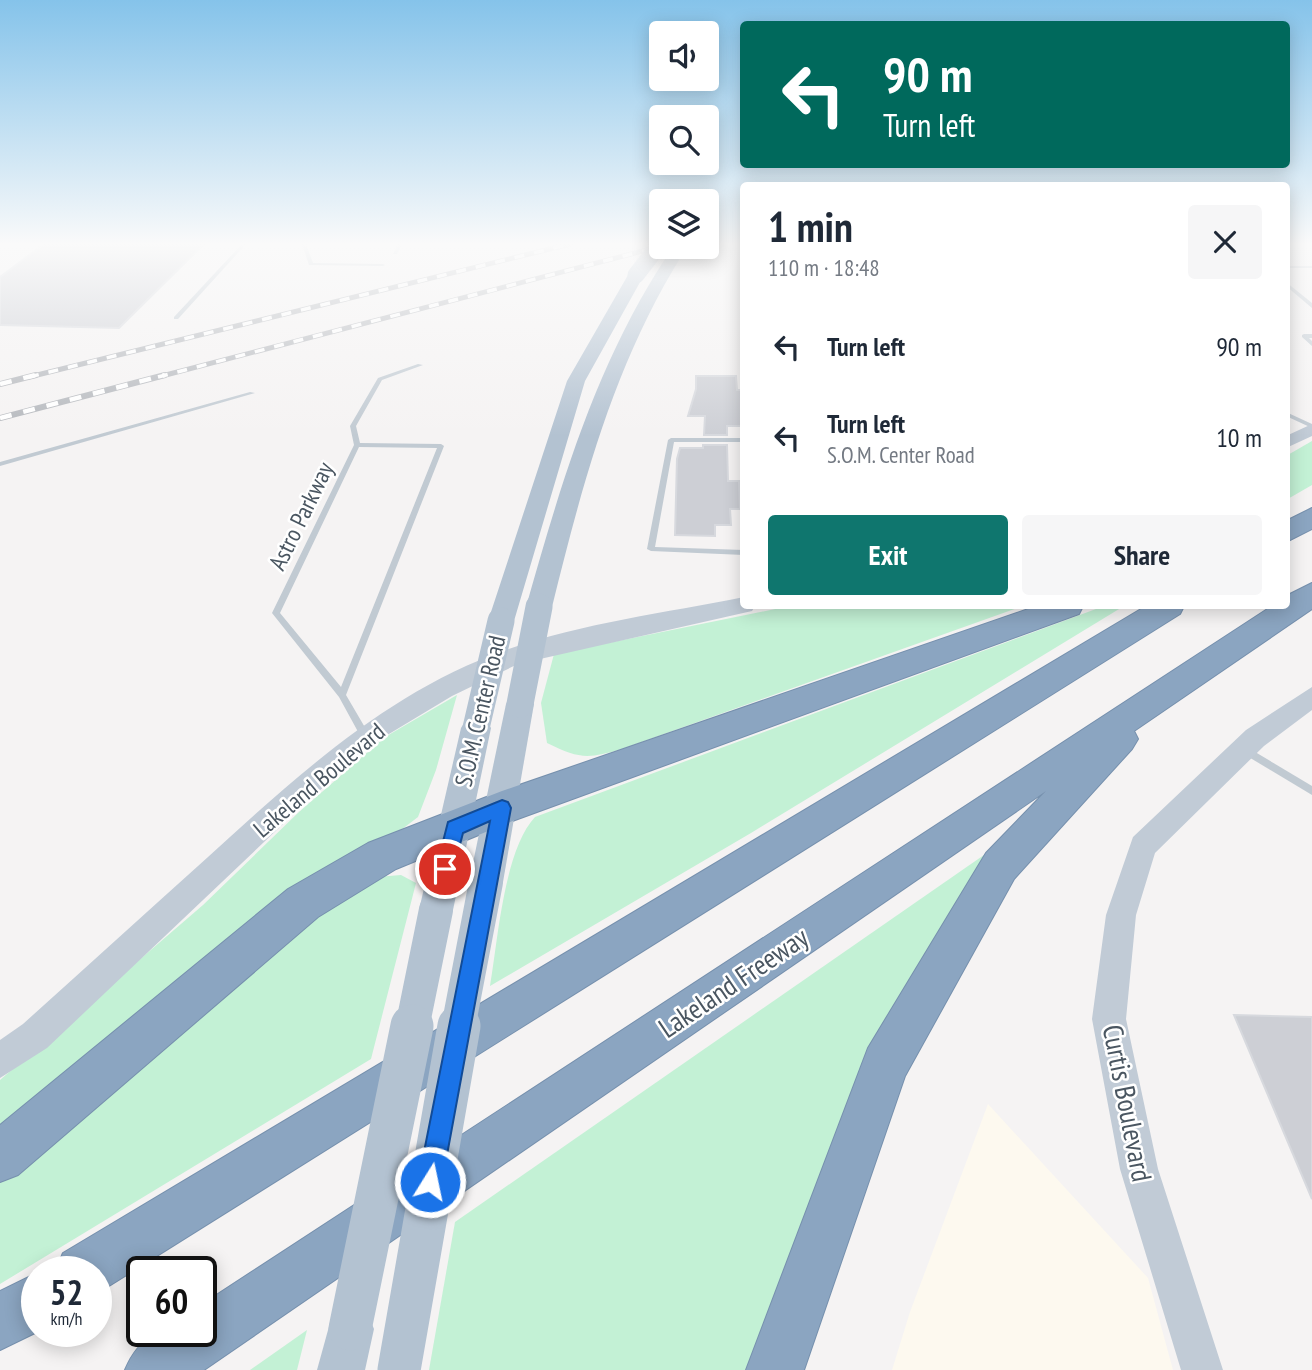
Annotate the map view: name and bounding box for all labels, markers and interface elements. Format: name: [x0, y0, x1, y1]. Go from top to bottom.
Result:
map controls: [649, 21, 719, 259]
button: sound: [649, 21, 719, 91]
text: 90 m: [883, 42, 972, 106]
icon: left: [768, 49, 859, 140]
text: Turn left: [883, 104, 975, 146]
button: search: [649, 105, 719, 175]
button: layers: [649, 189, 719, 259]
text: 1 min: [768, 199, 853, 254]
button: close: [1188, 205, 1262, 279]
text: 110 m · 18:48: [768, 253, 880, 282]
icon: left: [768, 328, 806, 366]
text: Turn left: [827, 330, 905, 363]
text: 90 m: [1216, 330, 1262, 363]
text: Turn left: [827, 407, 905, 440]
icon: left: [768, 419, 806, 457]
text: 10 m: [1216, 421, 1262, 454]
text: S.O.M. Center Road: [827, 440, 975, 469]
street label: Astro Parkway: [262, 457, 340, 575]
button: Exit: [768, 515, 1008, 595]
button: Share: [1022, 515, 1262, 595]
street label: S.O.M. Center Road: [448, 632, 512, 790]
street label: Lakeland Boulevard: [247, 716, 391, 844]
pin: [415, 839, 475, 899]
icon: arrive: [426, 850, 464, 888]
street label: Lakeland Freeway: [651, 918, 815, 1046]
street label: Curtis Boulevard: [1095, 1021, 1161, 1185]
position arrow: [393, 1145, 467, 1219]
speed limit sign: 60: [126, 1256, 217, 1347]
text: 52: [50, 1269, 83, 1315]
text: km/h: [51, 1307, 82, 1330]

